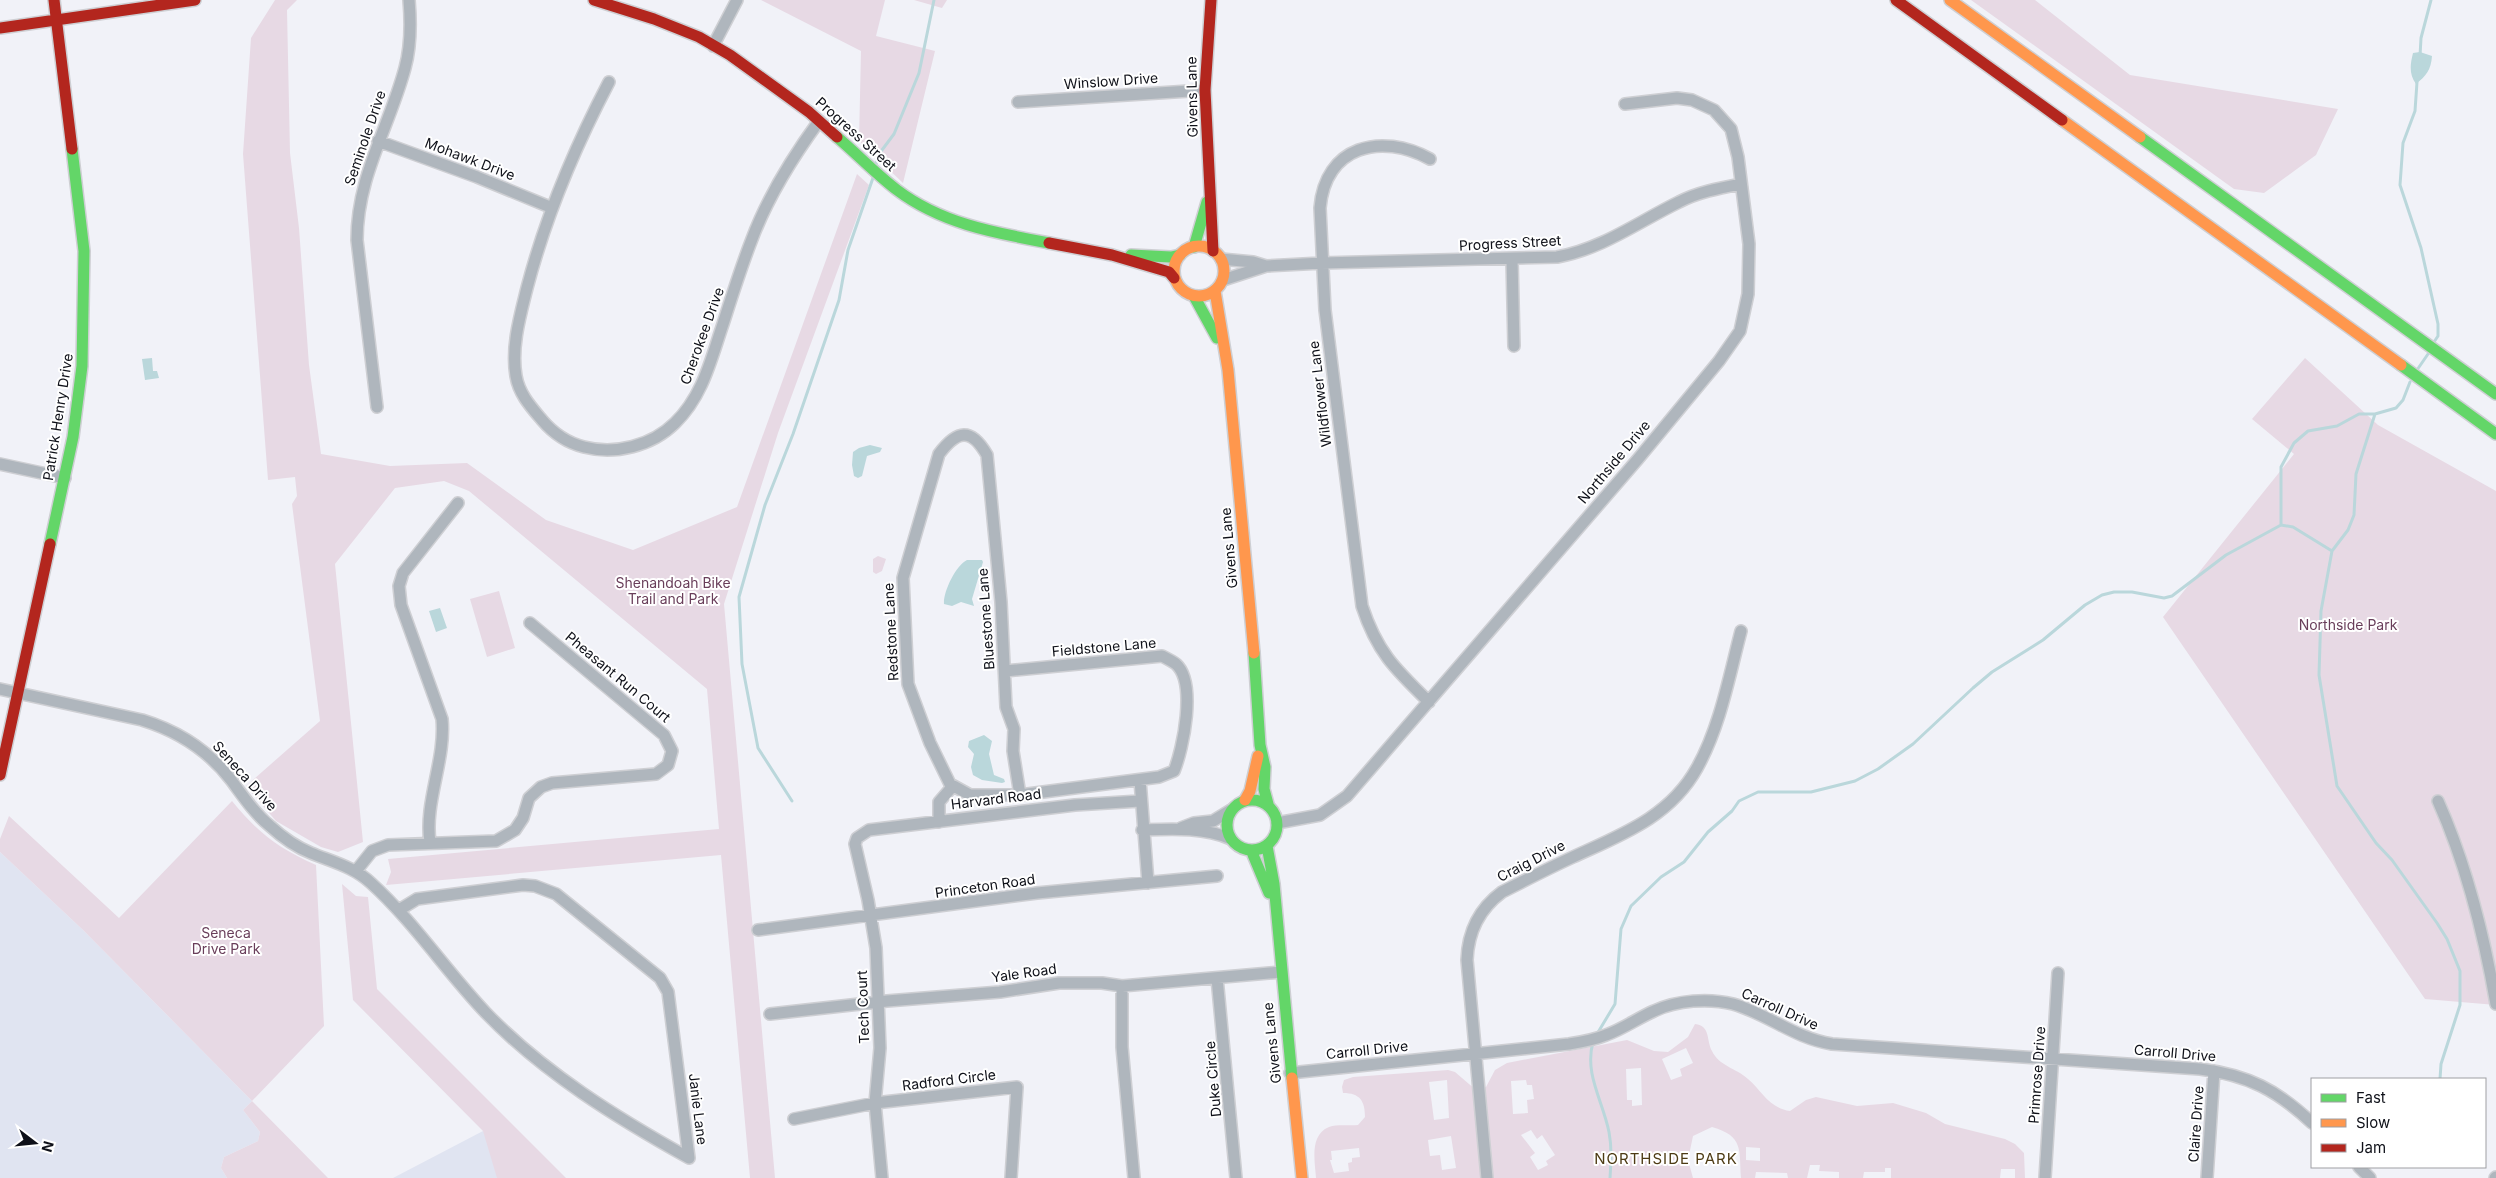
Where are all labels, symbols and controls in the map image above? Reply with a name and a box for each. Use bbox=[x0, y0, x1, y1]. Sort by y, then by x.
street label: Givens Lane bbox=[1182, 56, 1201, 138]
street label: Winslow Drive bbox=[1063, 69, 1159, 92]
street label: Seminole Drive bbox=[340, 88, 389, 188]
street label: Progress Street bbox=[813, 93, 900, 174]
street label: Mohawk Drive bbox=[423, 134, 518, 183]
street label: Progress Street bbox=[1458, 231, 1562, 254]
street label: Cherokee Drive bbox=[676, 285, 727, 387]
street label: Wildflower Lane bbox=[1305, 340, 1334, 448]
street label: Patrick Henry Drive bbox=[39, 352, 76, 482]
street label: Northside Drive bbox=[1574, 417, 1653, 507]
street label: Givens Lane bbox=[1216, 507, 1241, 589]
street label: Bluestone Lane bbox=[973, 568, 998, 670]
park label: Shenandoah Bike Trail and Park bbox=[615, 574, 731, 607]
street label: Redstone Lane bbox=[879, 582, 902, 682]
park label: Northside Park bbox=[2299, 616, 2398, 633]
street label: Pheasant Run Court bbox=[562, 628, 675, 726]
street label: Fieldstone Lane bbox=[1051, 633, 1157, 660]
street label: Seneca Drive bbox=[210, 737, 281, 814]
street label: Harvard Road bbox=[950, 785, 1042, 812]
street label: Craig Drive bbox=[1494, 836, 1568, 885]
street label: Princeton Road bbox=[934, 870, 1036, 901]
park label: Seneca Drive Park bbox=[192, 924, 261, 957]
street label: Yale Road bbox=[990, 960, 1058, 985]
street label: Tech Court bbox=[853, 970, 872, 1044]
street label: Carroll Drive bbox=[1739, 984, 1821, 1033]
street label: Givens Lane bbox=[1259, 1002, 1284, 1084]
street label: Primrose Drive bbox=[2025, 1026, 2048, 1124]
street label: Carroll Drive bbox=[1325, 1037, 1409, 1062]
street label: Duke Circle bbox=[1201, 1040, 1224, 1118]
street label: Carroll Drive bbox=[2133, 1040, 2217, 1065]
street label: Radford Circle bbox=[901, 1065, 997, 1094]
street label: Janie Lane bbox=[686, 1072, 711, 1146]
legend bbox=[2311, 1078, 2486, 1168]
street label: Claire Drive bbox=[2184, 1085, 2207, 1163]
text: Fast bbox=[2356, 1088, 2386, 1107]
text: Slow bbox=[2356, 1113, 2390, 1132]
north arrow bbox=[10, 1118, 60, 1168]
text: Jam bbox=[2356, 1138, 2386, 1157]
text: N bbox=[38, 1139, 58, 1154]
district label: NORTHSIDE PARK bbox=[1594, 1149, 1738, 1168]

